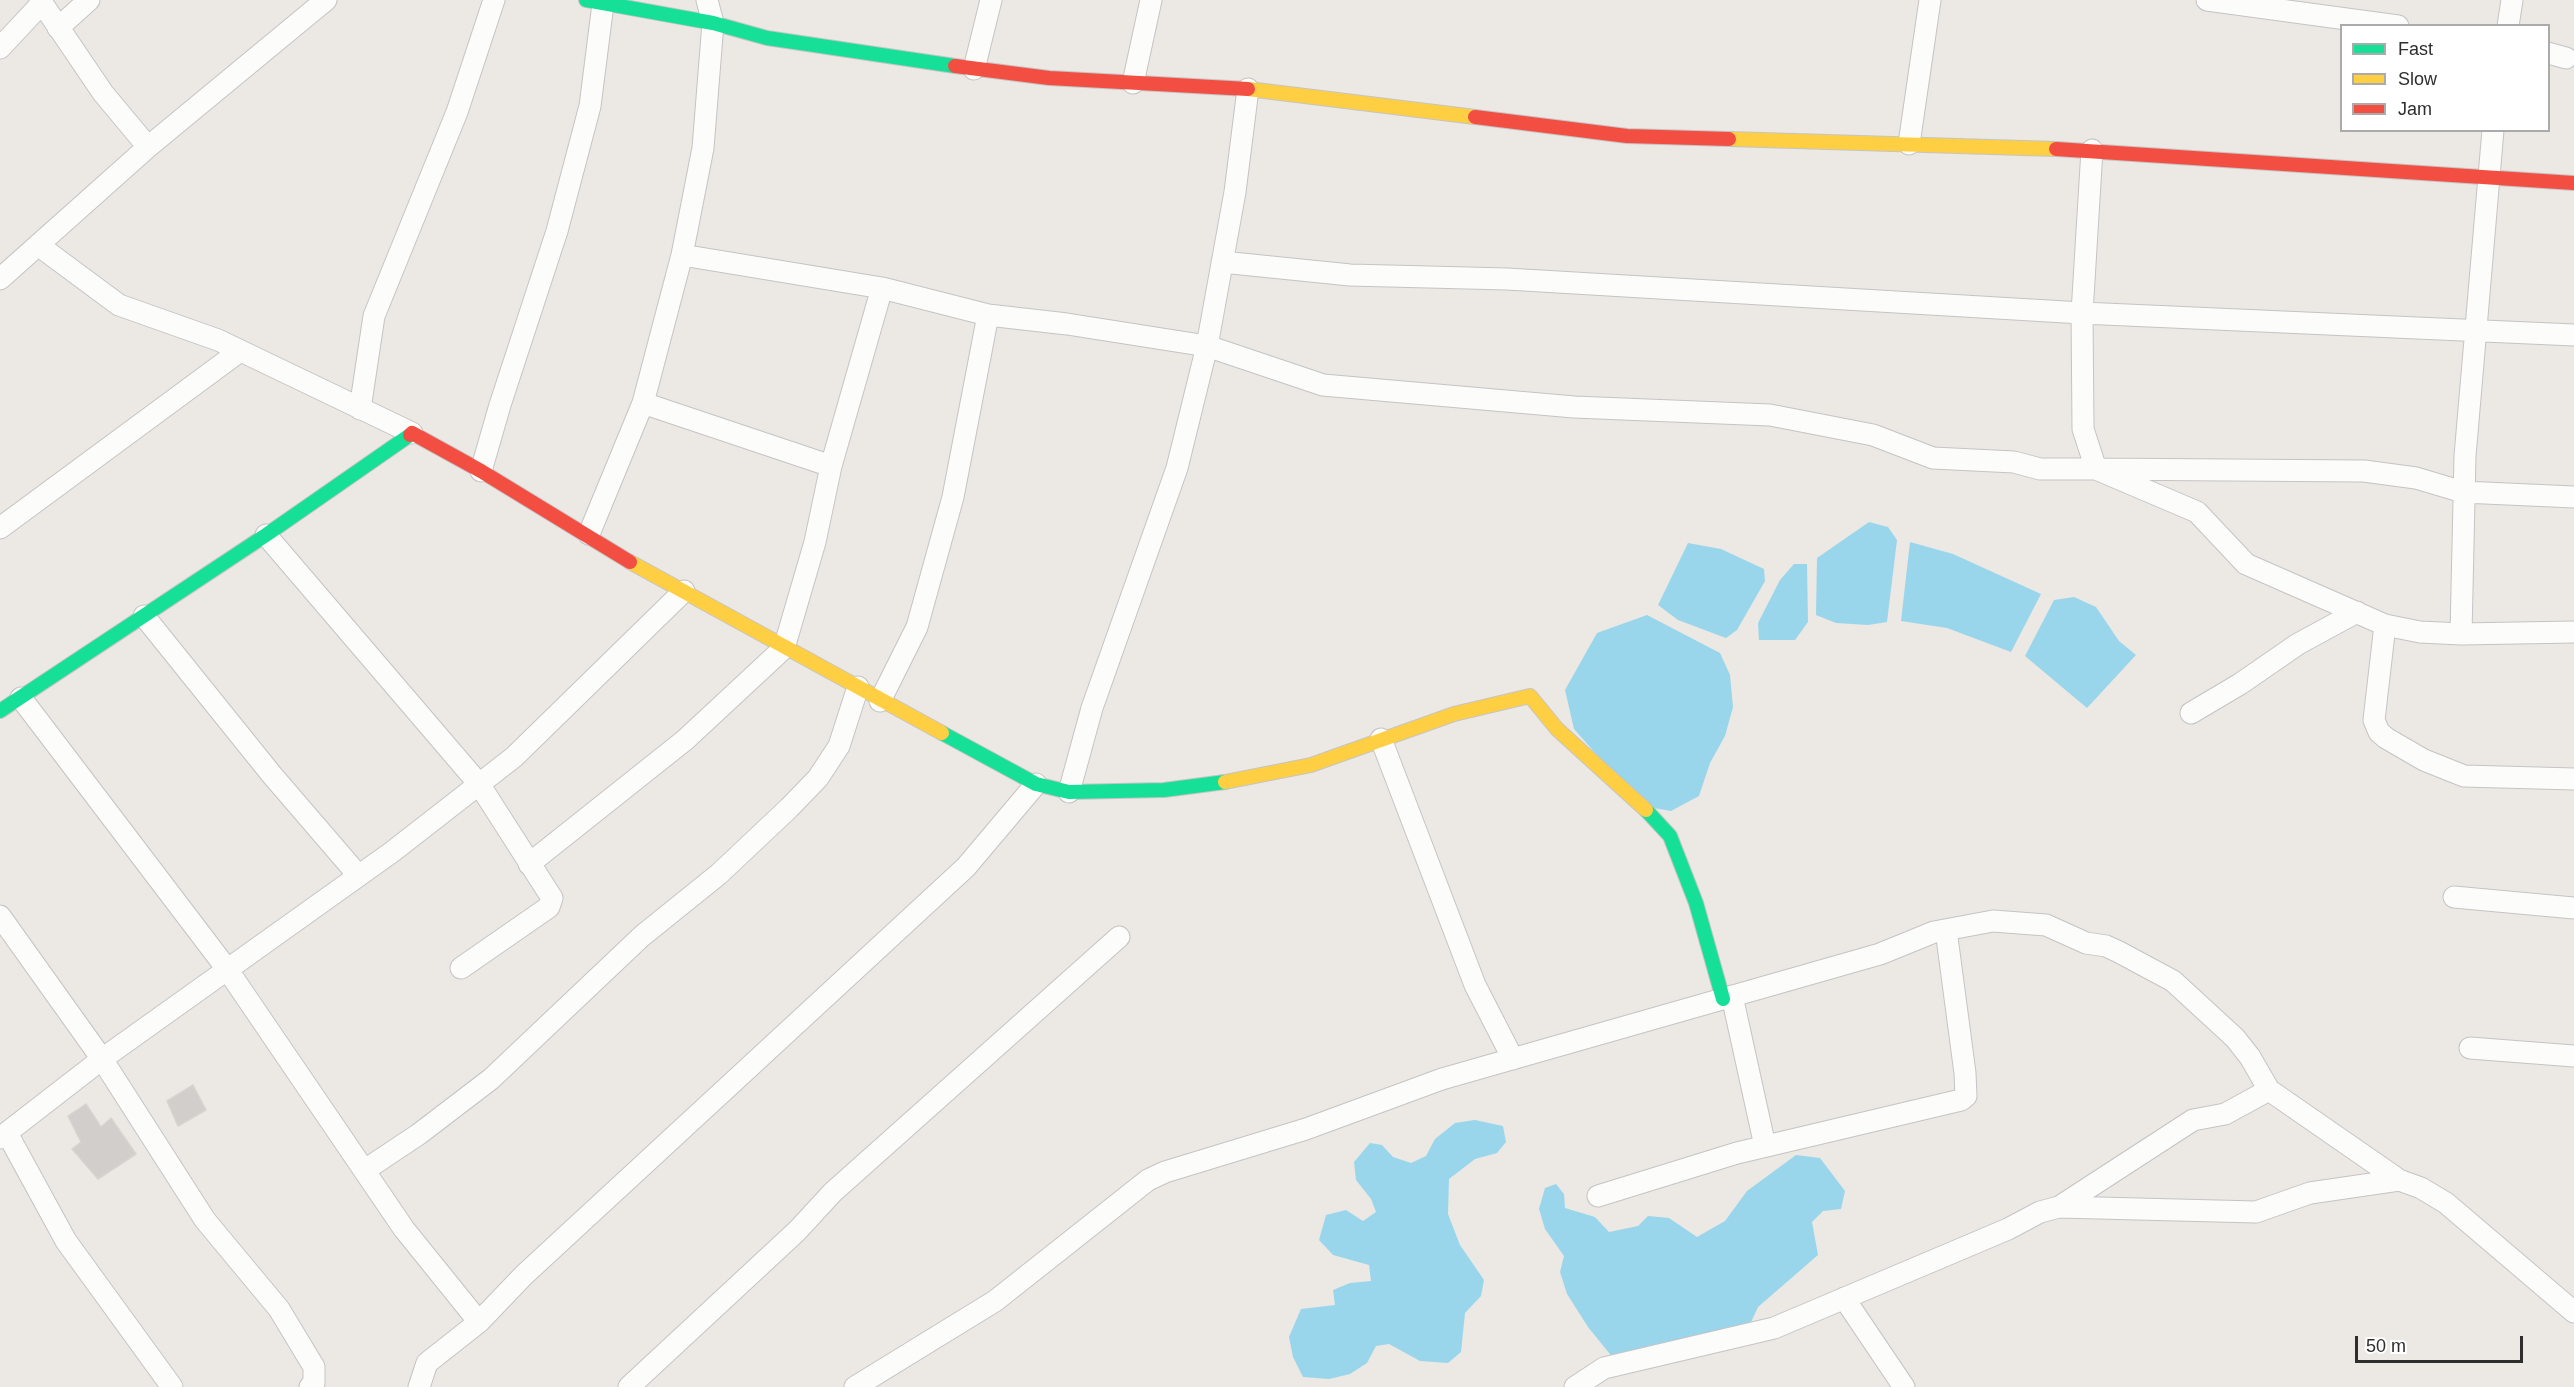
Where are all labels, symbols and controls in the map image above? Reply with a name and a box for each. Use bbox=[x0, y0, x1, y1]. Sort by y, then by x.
legend bbox=[2340, 24, 2550, 132]
text: Fast bbox=[2398, 39, 2433, 59]
text: Slow bbox=[2398, 69, 2437, 89]
text: Jam bbox=[2398, 99, 2432, 119]
scale bar bbox=[2358, 1324, 2526, 1362]
text: 50 m bbox=[2366, 1336, 2406, 1356]

